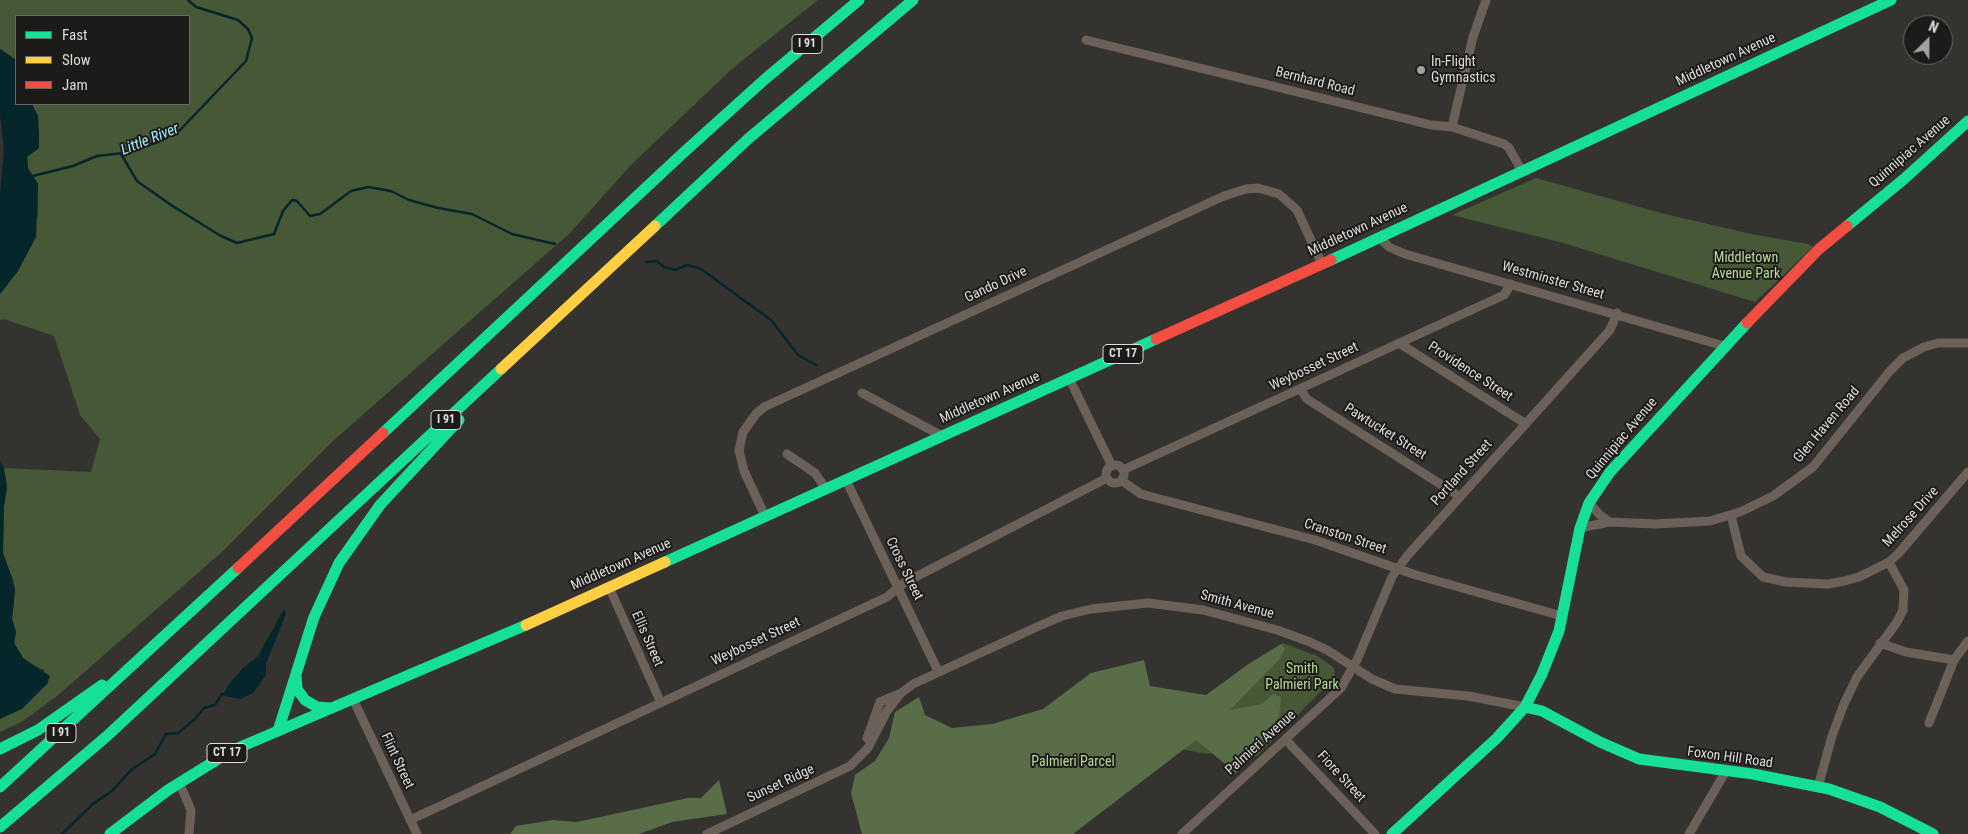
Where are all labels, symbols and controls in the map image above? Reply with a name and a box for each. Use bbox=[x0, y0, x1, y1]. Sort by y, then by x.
legend bbox=[15, 15, 190, 105]
north arrow bbox=[1903, 15, 1953, 65]
text: N bbox=[1926, 18, 1941, 36]
text: Fast bbox=[62, 26, 87, 44]
street label: Middletown Avenue bbox=[1674, 30, 1778, 90]
road number: I 91 bbox=[792, 34, 822, 54]
text: Slow bbox=[62, 51, 91, 69]
place label: In-Flight Gymnastics bbox=[1431, 54, 1496, 86]
street label: Bernhard Road bbox=[1274, 64, 1356, 100]
marker: In-Flight Gymnastics bbox=[1415, 64, 1427, 76]
text: Jam bbox=[62, 76, 88, 94]
street label: Quinnipiac Avenue bbox=[1866, 112, 1954, 192]
water label: Little River bbox=[118, 120, 182, 160]
street label: Middletown Avenue bbox=[1306, 200, 1410, 260]
park label: Middletown Avenue Park bbox=[1712, 250, 1780, 282]
street label: Westminster Street bbox=[1500, 258, 1606, 304]
street label: Gando Drive bbox=[962, 263, 1030, 307]
street label: Providence Street bbox=[1425, 338, 1515, 406]
street label: Weybosset Street bbox=[1267, 339, 1361, 395]
road number: CT 17 bbox=[1103, 344, 1143, 364]
street label: Middletown Avenue bbox=[937, 368, 1043, 428]
street label: Glen Haven Road bbox=[1790, 384, 1864, 466]
street label: Quinnipiac Avenue bbox=[1583, 395, 1661, 483]
street label: Pawtucket Street bbox=[1341, 400, 1429, 464]
road number: I 91 bbox=[431, 410, 461, 430]
street label: Portland Street bbox=[1428, 436, 1496, 510]
street label: Melrose Drive bbox=[1879, 483, 1943, 551]
street label: Cranston Street bbox=[1302, 516, 1388, 558]
street label: Middletown Avenue bbox=[568, 535, 674, 595]
street label: Cross Street bbox=[882, 535, 926, 603]
street label: Smith Avenue bbox=[1198, 587, 1276, 623]
street label: Ellis Street bbox=[627, 609, 667, 669]
street label: Weybosset Street bbox=[709, 614, 803, 670]
park label: Smith Palmieri Park bbox=[1265, 661, 1339, 694]
street label: Palmieri Avenue bbox=[1222, 707, 1300, 779]
road number: I 91 bbox=[46, 724, 76, 742]
street label: Flint Street bbox=[377, 730, 417, 792]
road number: CT 17 bbox=[207, 744, 247, 762]
street label: Foxon Hill Road bbox=[1686, 744, 1774, 772]
street label: Fiore Street bbox=[1313, 748, 1369, 806]
park label: Palmieri Parcel bbox=[1031, 754, 1115, 770]
street label: Sunset Ridge bbox=[745, 761, 817, 807]

